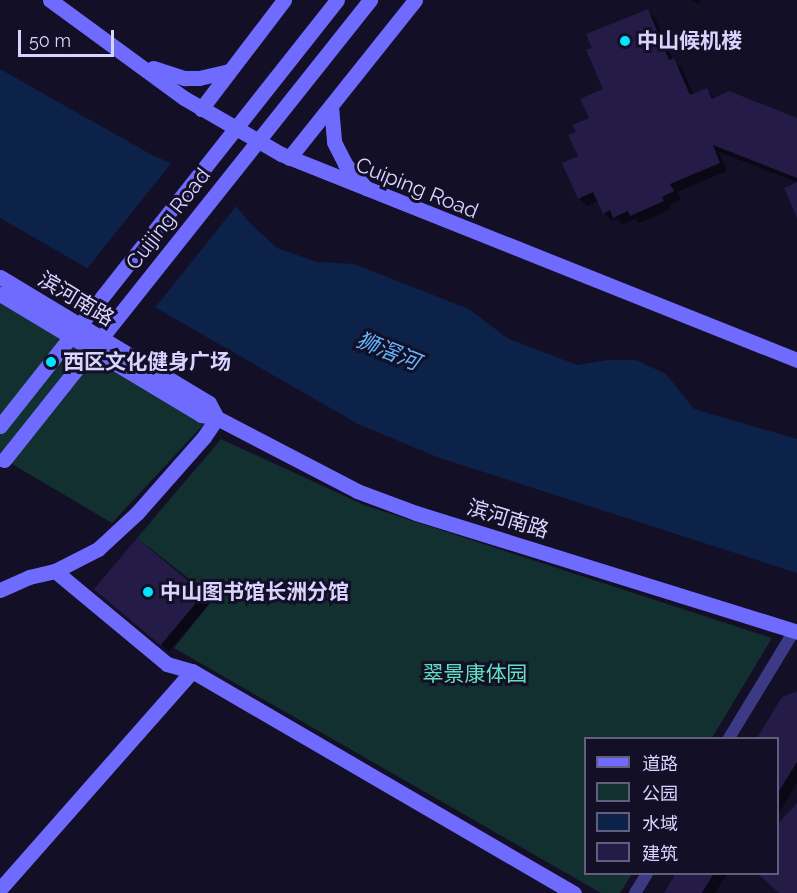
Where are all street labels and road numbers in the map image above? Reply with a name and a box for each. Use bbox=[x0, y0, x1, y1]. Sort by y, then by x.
street label: Cuiping Road bbox=[352, 152, 482, 224]
street label: Cuijing Road bbox=[121, 163, 215, 275]
street label: 滨河南路 bbox=[34, 267, 118, 331]
street label: 滨河南路 bbox=[464, 495, 552, 543]

